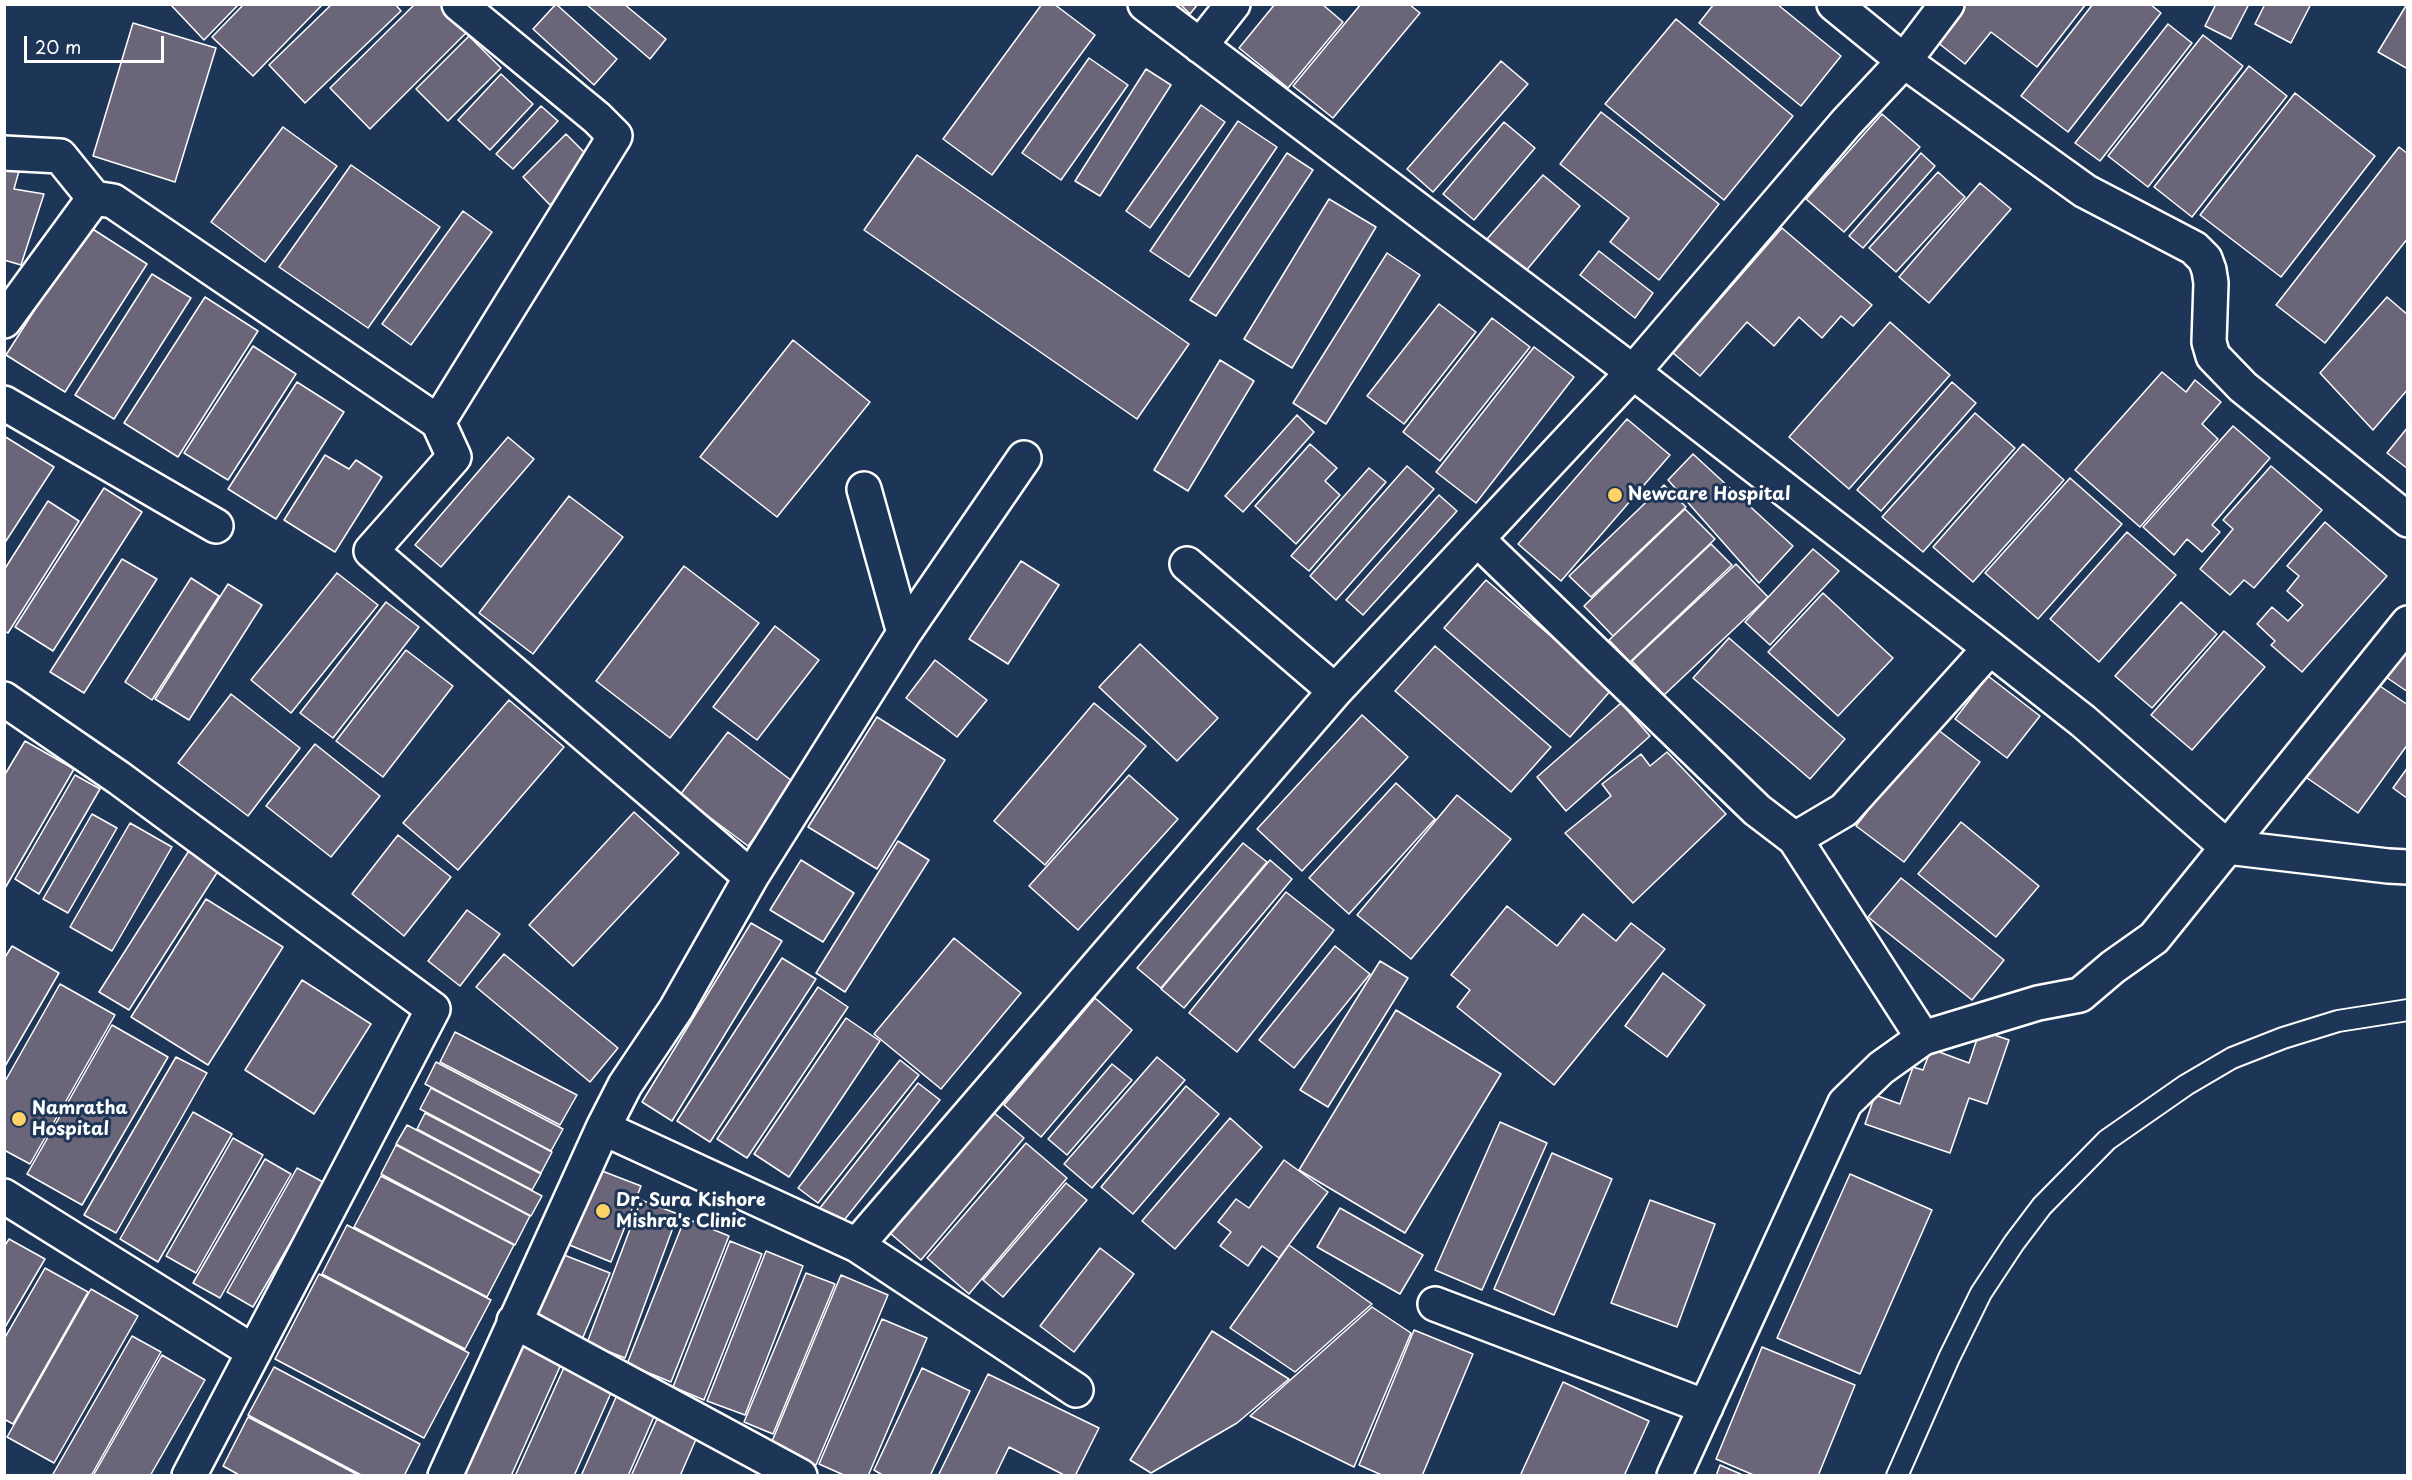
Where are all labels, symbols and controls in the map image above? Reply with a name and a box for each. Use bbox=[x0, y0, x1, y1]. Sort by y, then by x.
scale bar bbox=[27, 24, 166, 62]
text: 20 m bbox=[35, 33, 81, 60]
place label: Newcare Hospital bbox=[1628, 484, 1790, 506]
marker: Newcare Hospital bbox=[1606, 486, 1624, 504]
place label: Namratha Hospital bbox=[32, 1098, 128, 1140]
marker: Namratha Hospital bbox=[10, 1110, 28, 1128]
place label: Dr. Sura Kishore Mishra's Clinic bbox=[616, 1190, 766, 1232]
marker: Dr. Sura Kishore Mishra's Clinic bbox=[594, 1202, 612, 1220]

